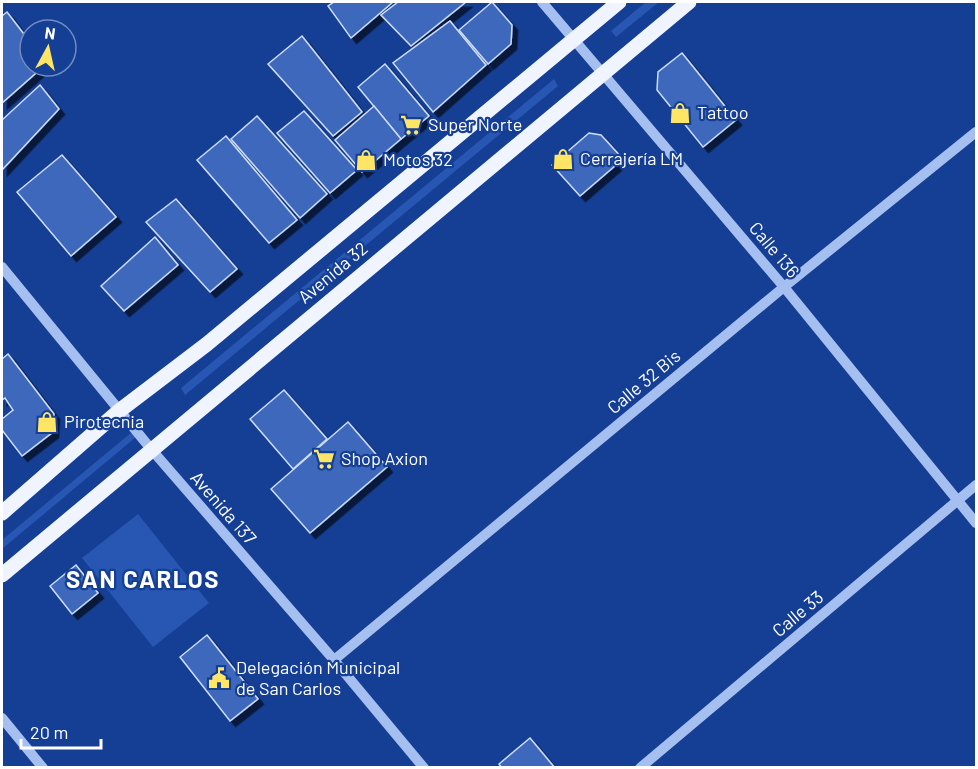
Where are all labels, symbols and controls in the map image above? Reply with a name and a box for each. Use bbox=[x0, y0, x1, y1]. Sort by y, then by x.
north arrow bbox=[18, 18, 78, 78]
text: N bbox=[44, 23, 57, 43]
shop icon: Tattoo bbox=[668, 101, 692, 125]
place label: Tattoo bbox=[697, 101, 749, 123]
supermarket icon: Super Norte bbox=[399, 113, 423, 137]
place label: Super Norte bbox=[428, 113, 522, 135]
shop icon: Cerrajería LM bbox=[551, 147, 575, 171]
place label: Cerrajería LM bbox=[580, 147, 683, 169]
shop icon: Motos 32 bbox=[354, 148, 378, 172]
place label: Motos 32 bbox=[383, 148, 453, 170]
street label: Calle 136 bbox=[745, 217, 805, 282]
street label: Avenida 32 bbox=[293, 237, 372, 308]
street label: Calle 32 Bis bbox=[602, 344, 684, 418]
shop icon: Pirotecnia bbox=[35, 410, 59, 434]
place label: Pirotecnia bbox=[64, 410, 144, 432]
supermarket icon: Shop Axion bbox=[312, 447, 336, 471]
place label: Shop Axion bbox=[341, 447, 428, 469]
street label: Avenida 137 bbox=[186, 466, 262, 549]
district label: SAN CARLOS bbox=[66, 564, 220, 593]
street label: Calle 33 bbox=[767, 586, 827, 641]
place label: Delegación Municipal de San Carlos bbox=[236, 656, 400, 699]
public building icon: Delegación Municipal de San Carlos bbox=[207, 666, 231, 690]
scale bar bbox=[21, 712, 100, 750]
text: 20 m bbox=[30, 721, 68, 743]

